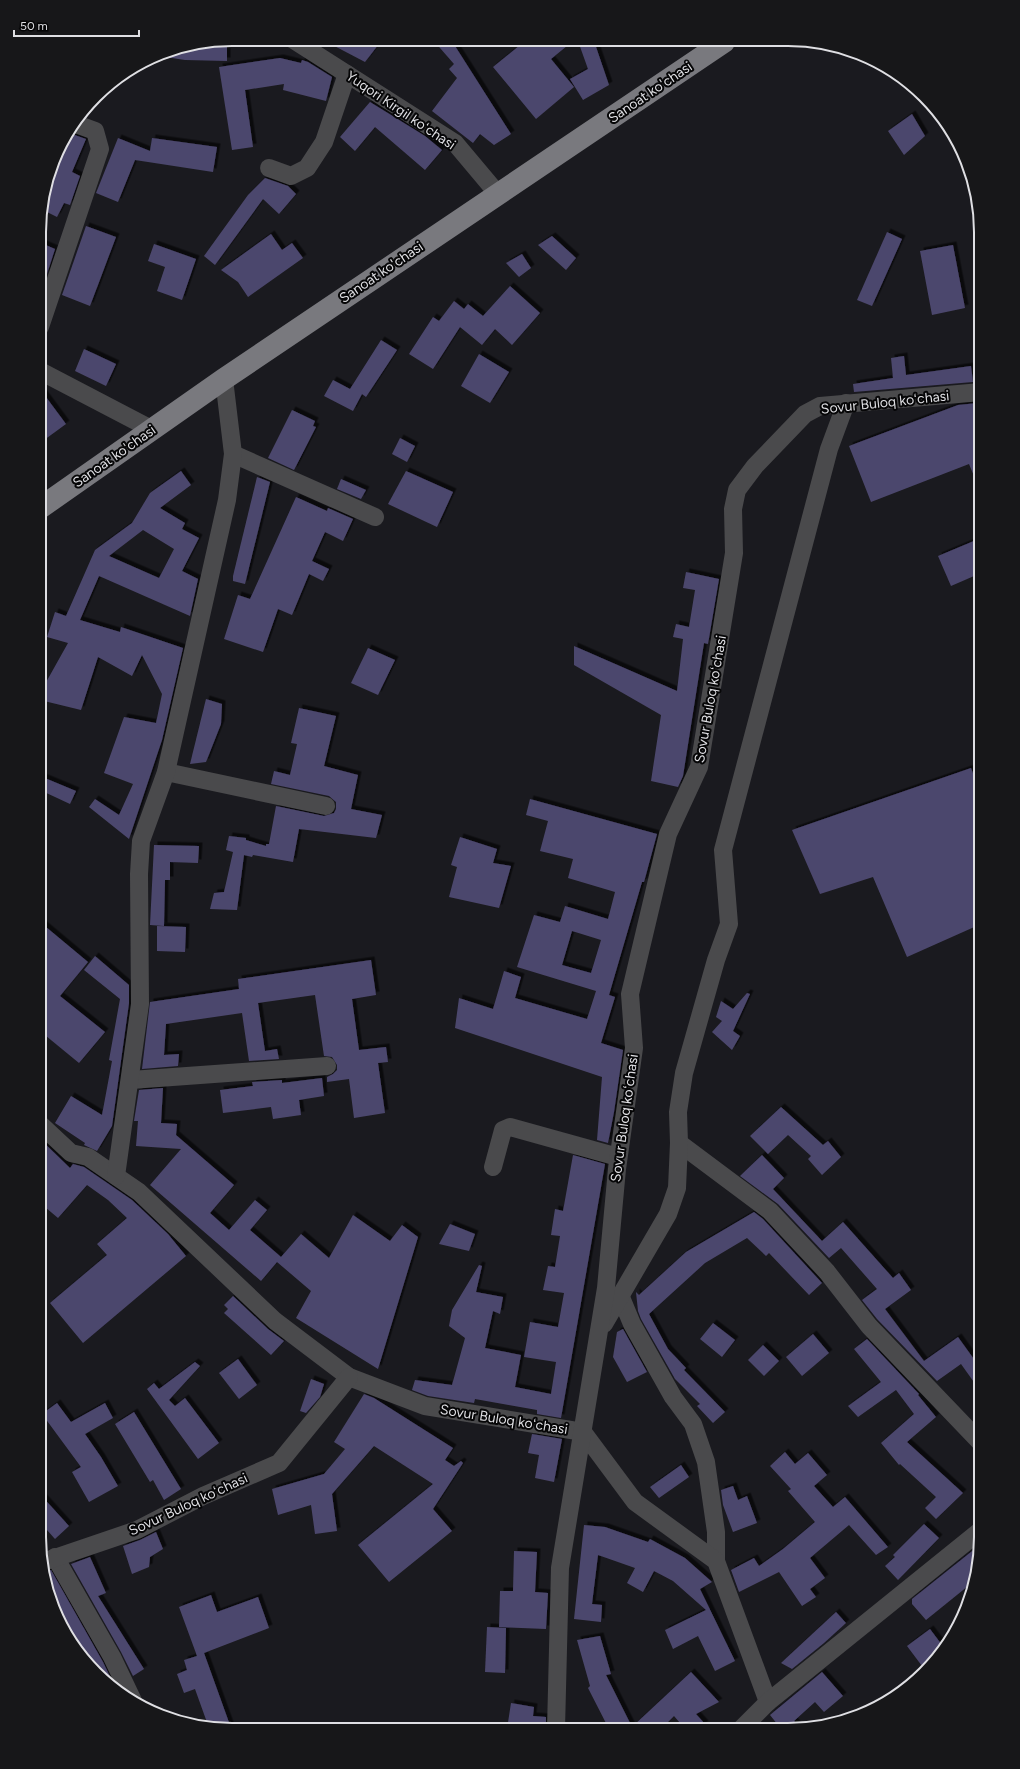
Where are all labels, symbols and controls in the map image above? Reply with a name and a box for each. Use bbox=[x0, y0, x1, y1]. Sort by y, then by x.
scale bar bbox=[14, 12, 139, 38]
text: 50 m bbox=[20, 19, 48, 33]
street label: Sanoat ko'chasi bbox=[605, 58, 695, 127]
street label: Yuqori Kirgil koʻchasi bbox=[343, 68, 459, 153]
street label: Sanoat ko'chasi bbox=[336, 238, 426, 307]
street label: Sovur Buloq koʻchasi bbox=[820, 387, 950, 418]
street label: Sanoat ko'chasi bbox=[70, 422, 159, 491]
street label: Sovur Buloq koʻchasi bbox=[691, 634, 730, 764]
street label: Sovur Buloq koʻchasi bbox=[607, 1053, 642, 1183]
street label: Sovur Buloq koʻchasi bbox=[439, 1401, 569, 1438]
street label: Sovur Buloq koʻchasi bbox=[126, 1469, 250, 1539]

